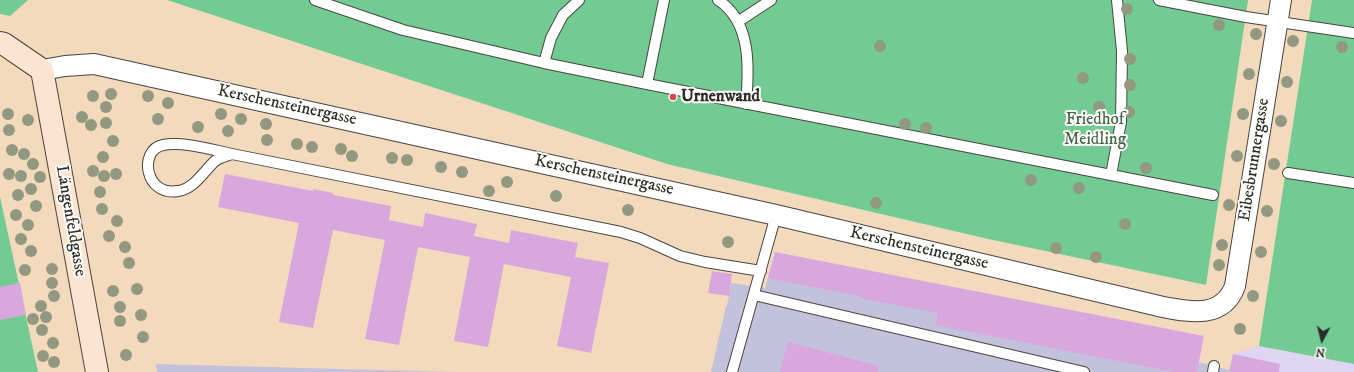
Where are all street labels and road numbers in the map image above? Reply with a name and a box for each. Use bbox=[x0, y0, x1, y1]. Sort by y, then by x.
street label: Kerschensteinergasse bbox=[216, 81, 358, 131]
street label: Eibesbrunnergasse bbox=[1235, 97, 1275, 223]
street label: Kerschensteinergasse bbox=[533, 151, 675, 201]
street label: Längenfeldgasse bbox=[50, 164, 90, 278]
street label: Kerschensteinergasse bbox=[848, 223, 990, 275]

